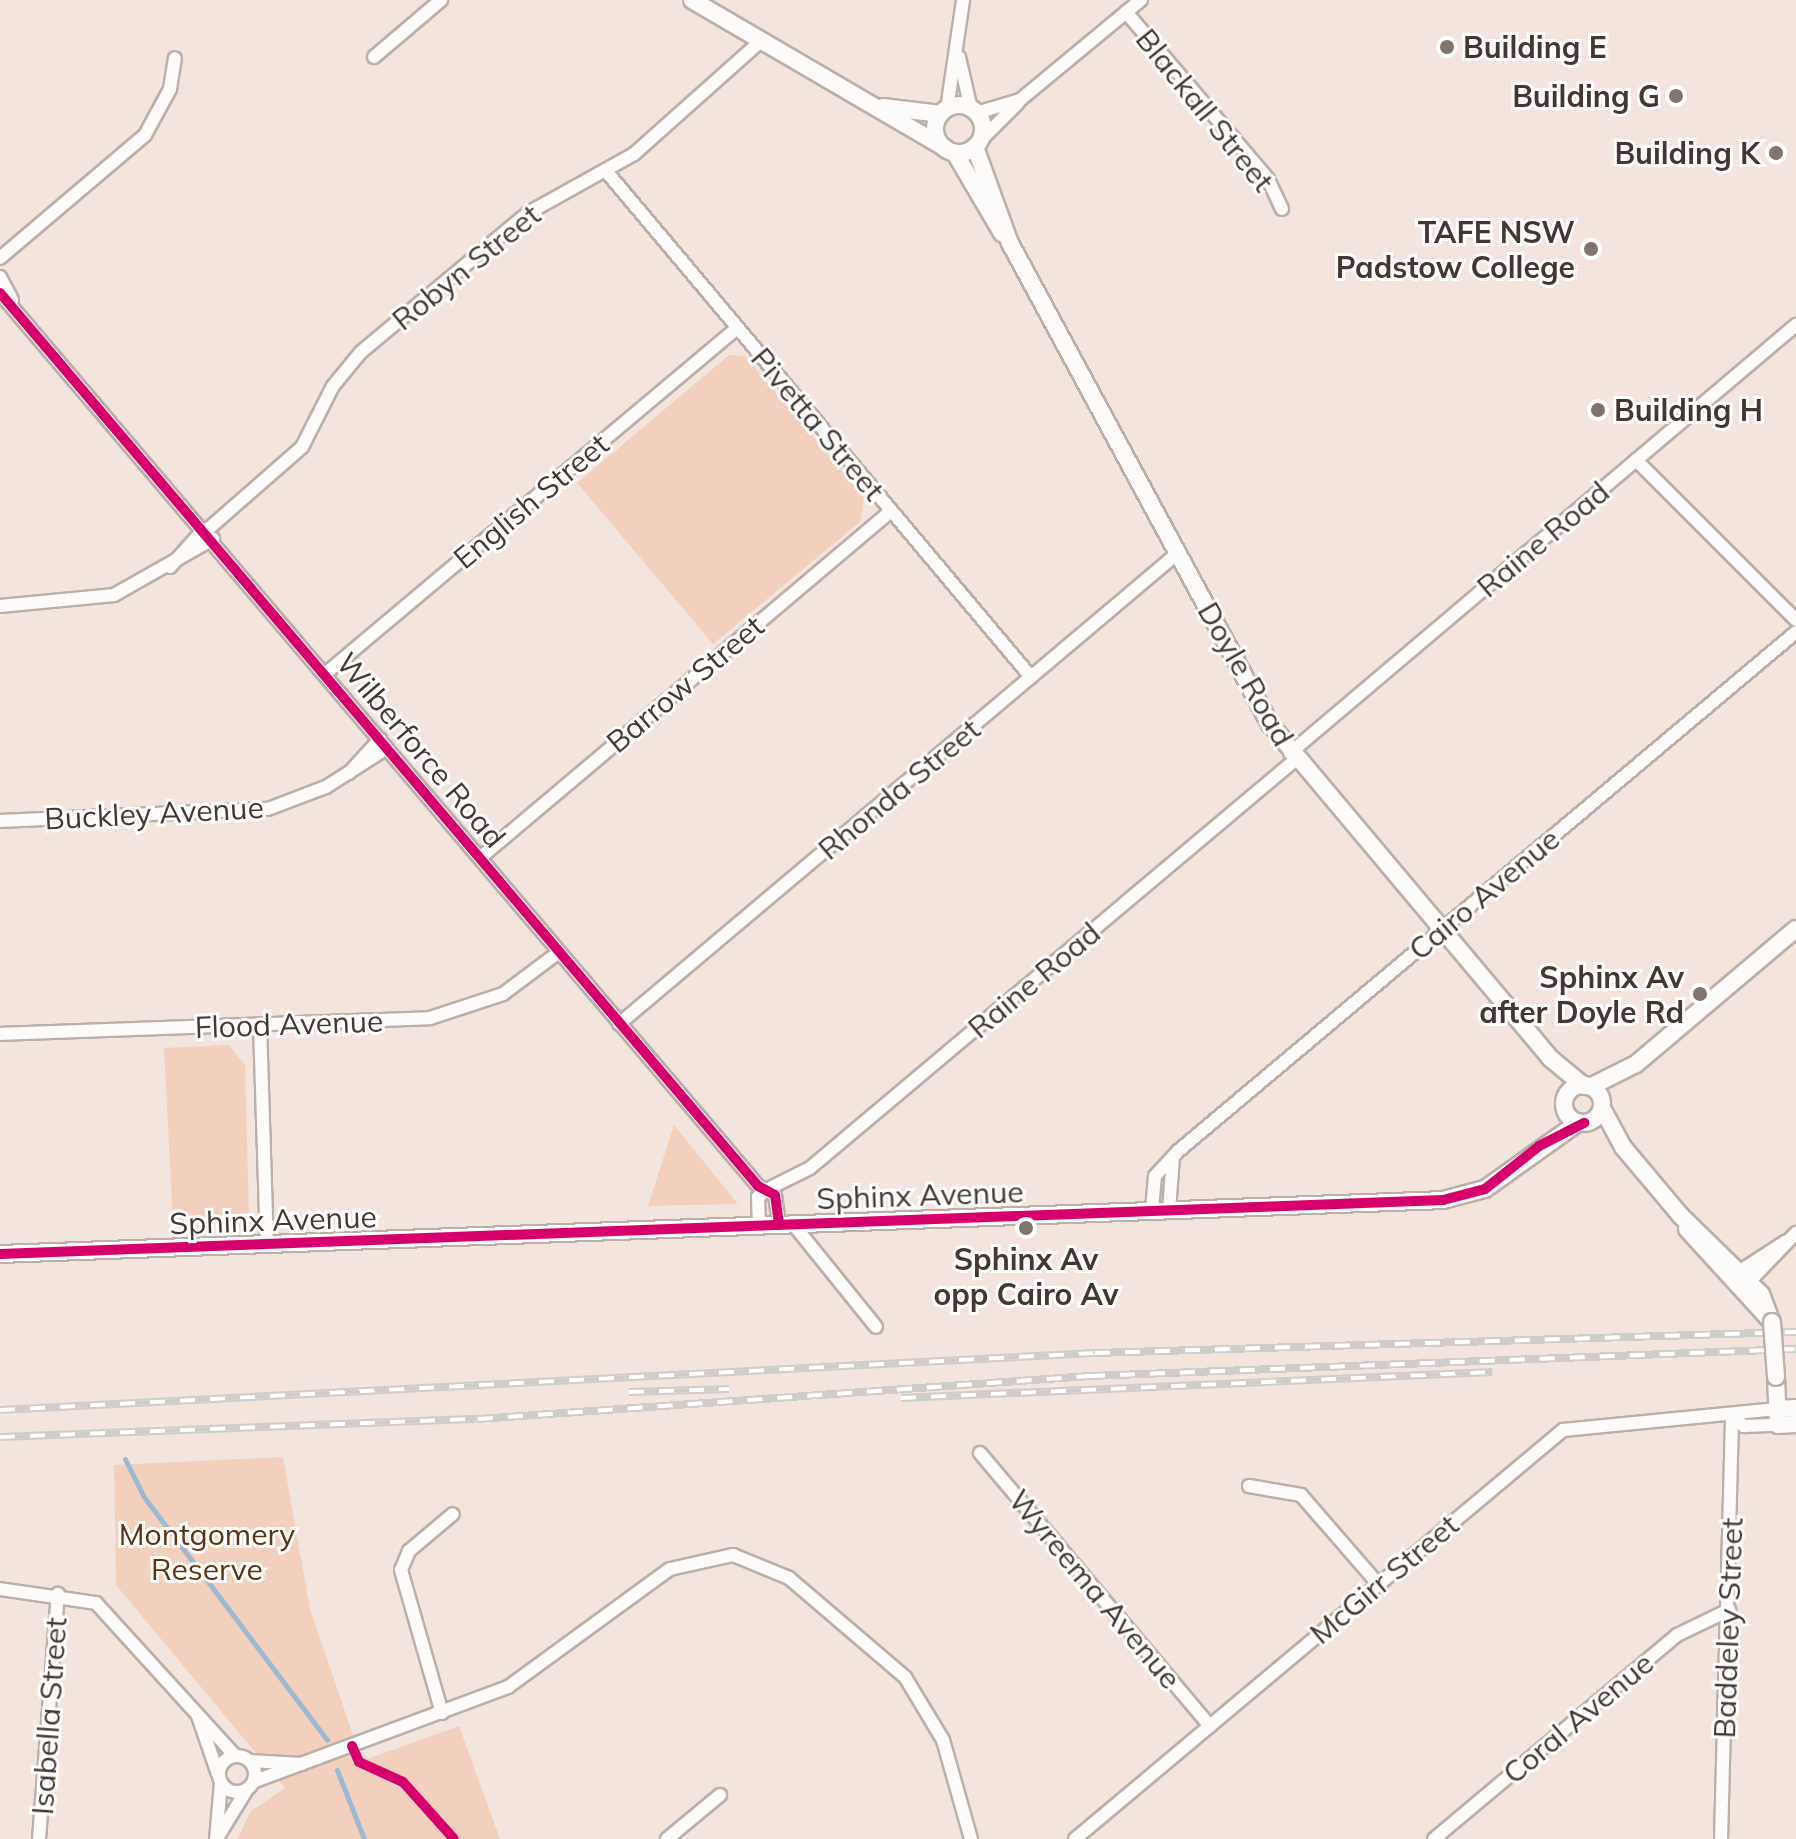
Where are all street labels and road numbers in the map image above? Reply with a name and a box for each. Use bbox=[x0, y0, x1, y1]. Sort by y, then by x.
street label: Blackall Street bbox=[1128, 21, 1282, 199]
street label: Robyn Street bbox=[385, 196, 547, 338]
street label: Pivetta Street bbox=[744, 340, 892, 508]
street label: English Street bbox=[446, 426, 616, 576]
street label: Raine Road bbox=[1470, 473, 1616, 605]
street label: Doyle Road bbox=[1190, 596, 1302, 752]
street label: Barrow Street bbox=[599, 608, 771, 760]
street label: Wilberforce Road bbox=[329, 645, 513, 855]
street label: Rhonda Street bbox=[811, 711, 987, 867]
street label: Buckley Avenue bbox=[43, 789, 265, 837]
street label: Cairo Avenue bbox=[1401, 821, 1567, 967]
street label: Raine Road bbox=[961, 914, 1107, 1046]
street label: Flood Avenue bbox=[194, 1003, 384, 1045]
street label: Sphinx Avenue bbox=[816, 1173, 1024, 1217]
street label: Sphinx Avenue bbox=[169, 1198, 377, 1242]
street label: Wyreema Avenue bbox=[1001, 1482, 1189, 1696]
street label: McGirr Street bbox=[1303, 1507, 1465, 1651]
street label: Baddeley Street bbox=[1706, 1517, 1750, 1739]
street label: Isabella Street bbox=[24, 1616, 74, 1816]
street label: Coral Avenue bbox=[1496, 1645, 1660, 1791]

